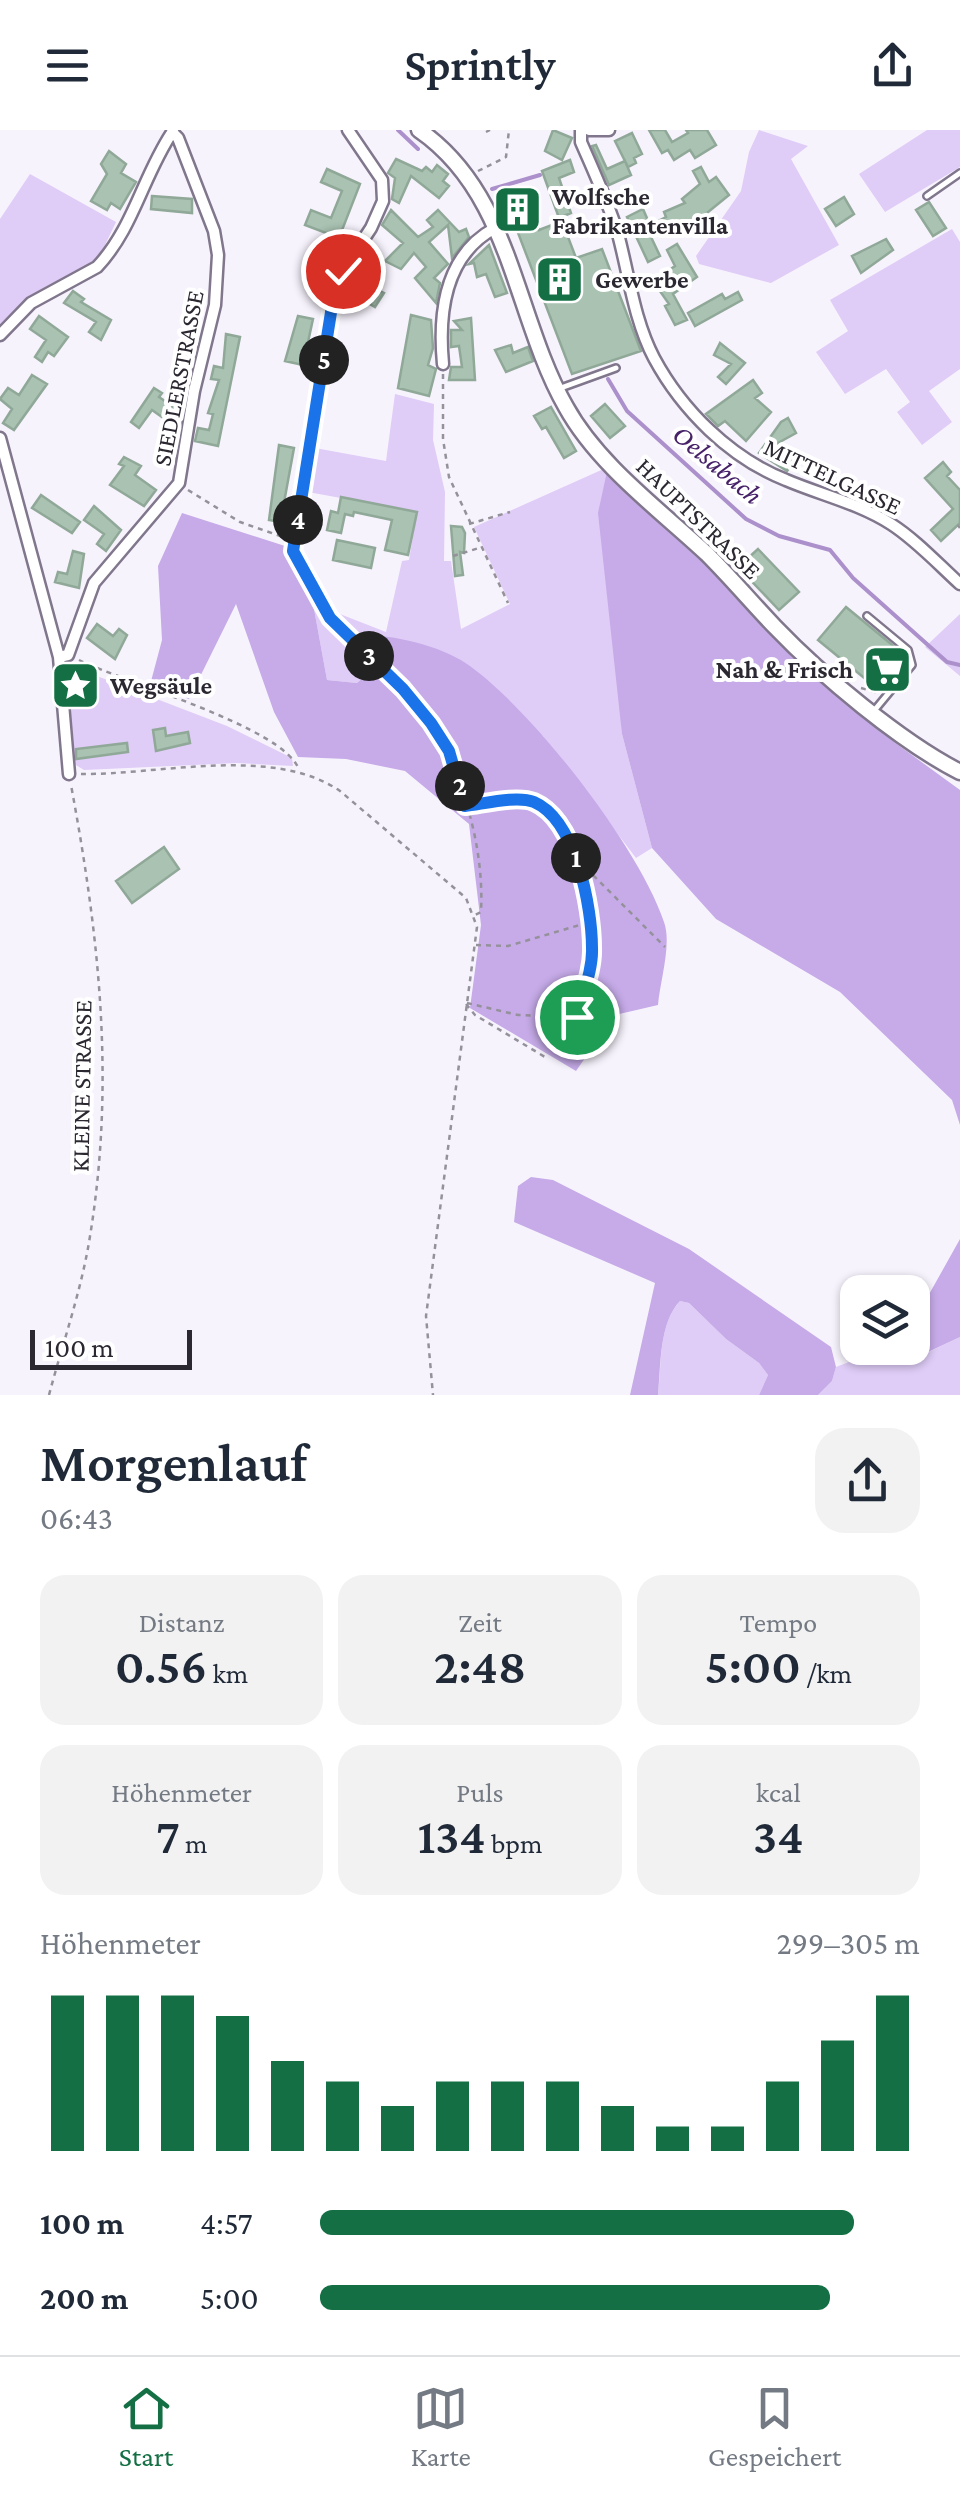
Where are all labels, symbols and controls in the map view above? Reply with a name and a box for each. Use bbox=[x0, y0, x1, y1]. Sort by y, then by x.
icon: menu bbox=[40, 38, 95, 93]
icon: share bbox=[865, 38, 920, 93]
text: Sprintly bbox=[404, 40, 556, 90]
place label: Wolfsche Fabrikantenvilla bbox=[551, 183, 729, 239]
building icon: Wolfsche Fabrikantenvilla bbox=[491, 184, 543, 236]
pin bbox=[301, 229, 386, 314]
icon: check bbox=[316, 244, 371, 299]
building icon: Gewerbe bbox=[534, 253, 586, 305]
place label: Gewerbe bbox=[595, 266, 689, 293]
street label: SIEDLERSTRASSE bbox=[148, 288, 209, 468]
pin: 5 bbox=[299, 335, 349, 385]
text: 5 bbox=[317, 344, 331, 375]
water label: Oelsabach bbox=[667, 418, 769, 511]
street label: MITTELGASSE bbox=[760, 433, 906, 520]
street label: HAUPTSTRASSE bbox=[631, 452, 766, 584]
pin: 4 bbox=[273, 495, 323, 545]
text: 4 bbox=[290, 504, 306, 535]
pin: 3 bbox=[344, 631, 394, 681]
text: 3 bbox=[362, 640, 376, 671]
supermarket icon: Nah & Frisch bbox=[862, 643, 914, 695]
place label: Nah & Frisch bbox=[715, 656, 854, 683]
place icon: Wegsäule bbox=[49, 659, 101, 711]
place label: Wegsäule bbox=[109, 672, 212, 699]
pin: 2 bbox=[435, 761, 485, 811]
text: 2 bbox=[453, 770, 467, 801]
pin: 1 bbox=[551, 833, 601, 883]
text: 1 bbox=[571, 842, 581, 873]
pin bbox=[535, 975, 620, 1060]
icon: arrive bbox=[550, 990, 605, 1045]
street label: KLEINE STRASSE bbox=[67, 1000, 96, 1172]
map controls bbox=[840, 1275, 930, 1365]
button: layers bbox=[840, 1275, 930, 1365]
scale bar bbox=[30, 1325, 192, 1370]
text: 100 m bbox=[45, 1332, 114, 1363]
button: share bbox=[815, 1428, 920, 1533]
text: Morgenlauf bbox=[40, 1432, 308, 1493]
text: 06:43 bbox=[40, 1500, 113, 1536]
text: Distanz bbox=[139, 1607, 225, 1638]
text: Zeit bbox=[458, 1607, 502, 1638]
text: Tempo bbox=[740, 1607, 817, 1638]
text: 0.56 bbox=[115, 1638, 207, 1694]
text: 2:48 bbox=[434, 1638, 526, 1694]
text: 5:00 bbox=[705, 1638, 801, 1694]
text: km bbox=[207, 1658, 248, 1689]
text: /km bbox=[801, 1658, 852, 1689]
text: Höhenmeter bbox=[111, 1777, 252, 1808]
text: Puls bbox=[456, 1777, 504, 1808]
text: kcal bbox=[756, 1777, 801, 1808]
text: 7 bbox=[156, 1808, 180, 1864]
text: 134 bbox=[417, 1808, 486, 1864]
text: 34 bbox=[753, 1808, 804, 1864]
text: m bbox=[180, 1828, 207, 1859]
text: bpm bbox=[486, 1828, 543, 1859]
text: Höhenmeter bbox=[40, 1925, 201, 1961]
text: 299–305 m bbox=[777, 1925, 920, 1961]
text: 100 m bbox=[40, 2205, 124, 2241]
text: 4:57 bbox=[200, 2205, 253, 2241]
text: 200 m bbox=[40, 2280, 128, 2316]
text: 5:00 bbox=[200, 2280, 259, 2316]
tab: Start bbox=[119, 2381, 174, 2472]
tab: Karte bbox=[411, 2381, 471, 2472]
tab: Gespeichert bbox=[708, 2381, 841, 2472]

